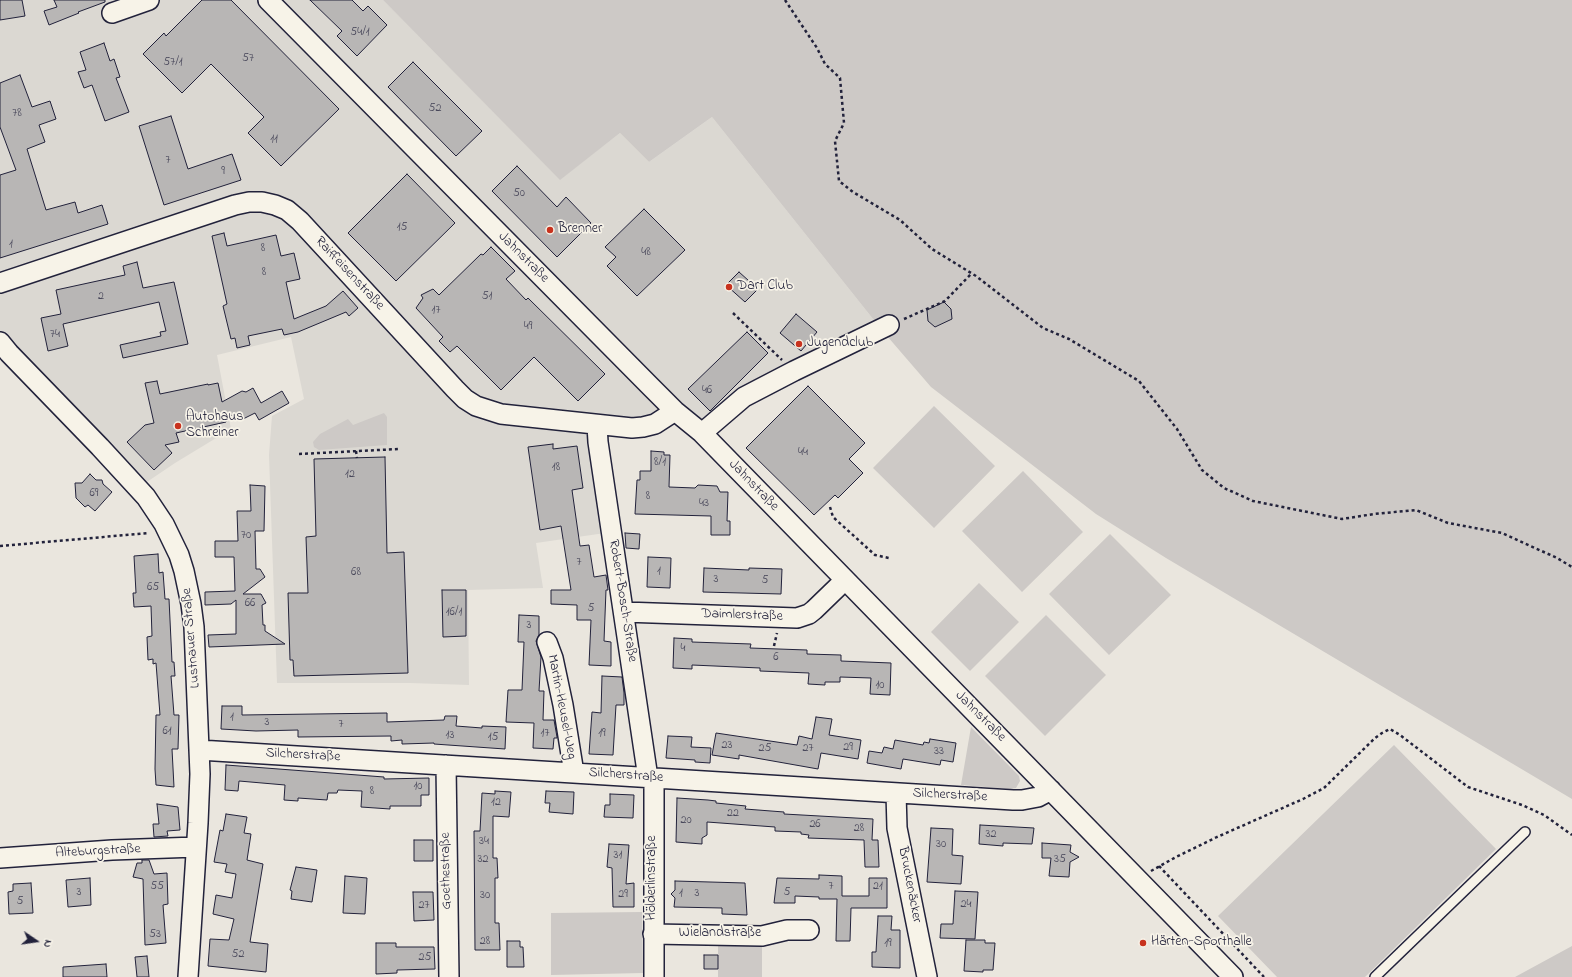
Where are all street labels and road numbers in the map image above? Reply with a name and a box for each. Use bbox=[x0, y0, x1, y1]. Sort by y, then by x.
street label: Jahnstraße bbox=[494, 229, 552, 287]
street label: Raiffeisenstraße bbox=[311, 234, 387, 314]
street label: Jahnstraße bbox=[724, 457, 782, 515]
street label: Robert-Bosch-Straße bbox=[604, 539, 640, 663]
street label: Lustnauer Straße bbox=[179, 587, 205, 689]
street label: Daimlerstraße bbox=[701, 606, 783, 626]
street label: Martin-Heusel-Weg bbox=[543, 653, 579, 761]
street label: Jahnstraße bbox=[951, 688, 1009, 746]
street label: Silcherstraße bbox=[265, 746, 341, 766]
street label: Silcherstraße bbox=[588, 765, 664, 787]
street label: Silcherstraße bbox=[912, 786, 988, 806]
street label: Goethestraße bbox=[438, 832, 456, 910]
street label: Hölderlinstraße bbox=[645, 836, 661, 920]
street label: Alteburgstraße bbox=[55, 841, 141, 863]
street label: Bruckenäcker bbox=[893, 845, 925, 925]
street label: Wielandstraße bbox=[679, 926, 761, 942]

